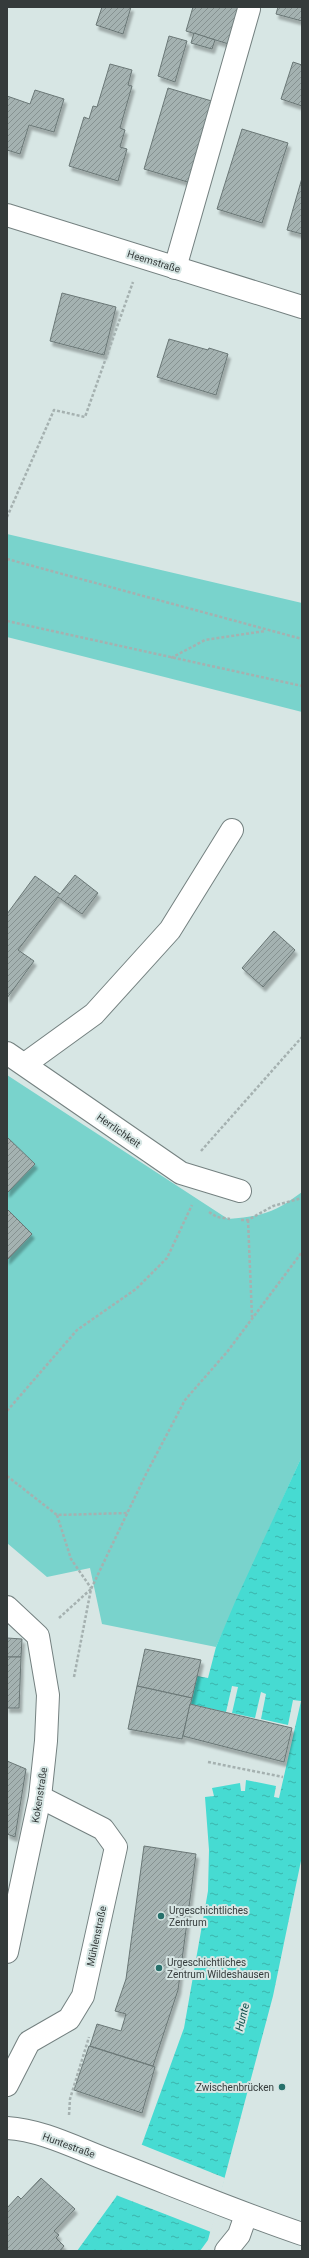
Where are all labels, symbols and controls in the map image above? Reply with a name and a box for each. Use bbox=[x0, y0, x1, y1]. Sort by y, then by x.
street label: Heemstraße bbox=[126, 248, 182, 275]
street label: Herrlichkeit bbox=[95, 1111, 143, 1149]
street label: Kokenstraße bbox=[30, 1767, 49, 1824]
street label: Mühlenstraße bbox=[85, 1905, 108, 1967]
place label: Urgeschichtliches Zentrum bbox=[169, 1905, 248, 1928]
marker: Urgeschichtliches Zentrum bbox=[156, 1911, 166, 1921]
place label: Urgeschichtliches Zentrum Wildeshausen bbox=[167, 1957, 269, 1980]
marker: Urgeschichtliches Zentrum Wildeshausen bbox=[154, 1963, 164, 1973]
water label: Hunte bbox=[233, 2001, 252, 2033]
place label: Zwischenbrücken bbox=[196, 2082, 274, 2093]
marker: Zwischenbrücken bbox=[277, 2082, 287, 2092]
street label: Huntestraße bbox=[41, 2131, 97, 2160]

